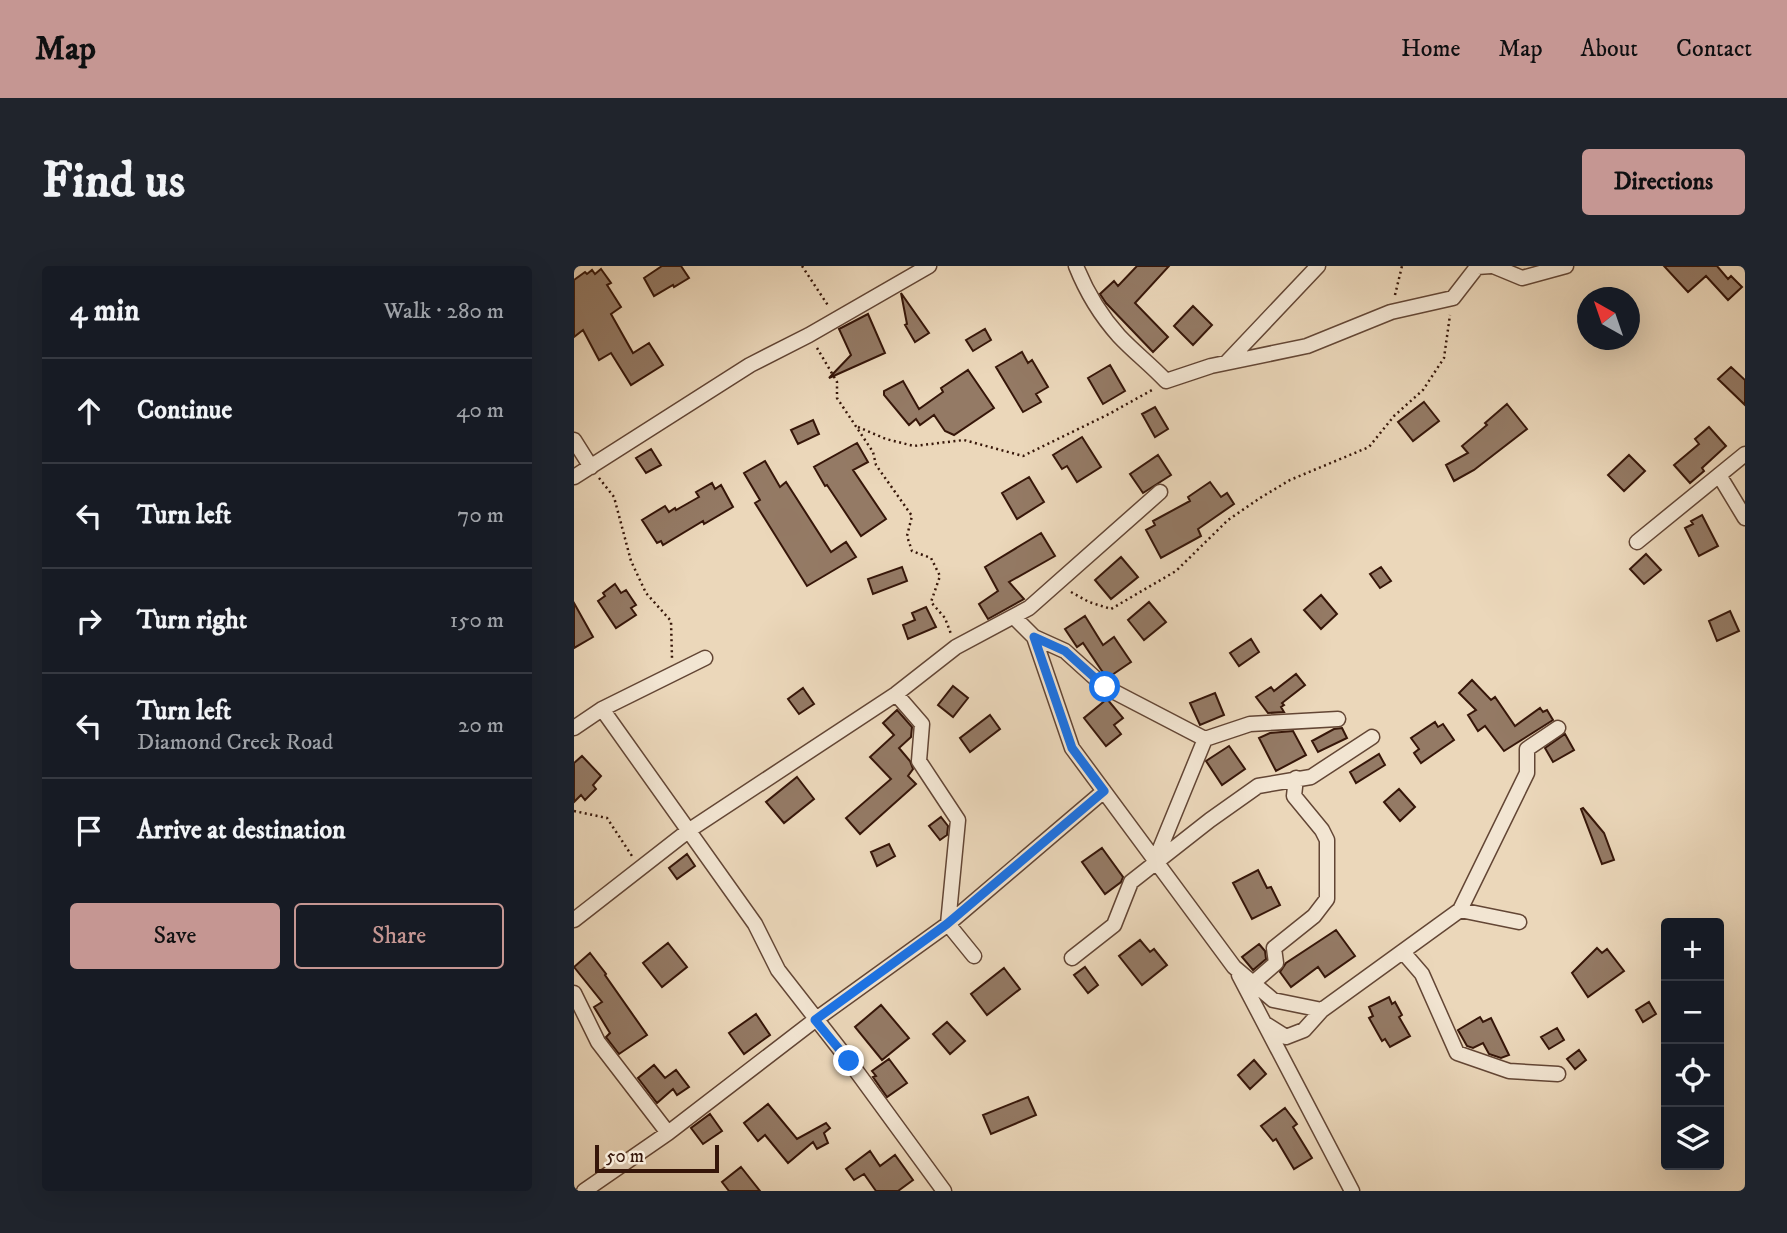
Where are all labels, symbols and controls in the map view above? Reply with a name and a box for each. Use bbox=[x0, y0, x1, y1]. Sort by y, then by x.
text: Map bbox=[35, 29, 96, 70]
text: Home bbox=[1401, 34, 1460, 64]
text: Map bbox=[1498, 34, 1543, 64]
text: About bbox=[1581, 34, 1638, 64]
text: Contact bbox=[1676, 34, 1752, 64]
button: Directions bbox=[1582, 149, 1745, 215]
text: Find us bbox=[42, 151, 185, 213]
north arrow bbox=[1577, 287, 1640, 350]
text: 4 min bbox=[70, 293, 140, 330]
text: Walk · 280 m bbox=[383, 297, 504, 326]
icon: ahead bbox=[70, 392, 108, 430]
text: Continue bbox=[137, 394, 232, 427]
text: 40 m bbox=[456, 396, 504, 425]
icon: left bbox=[70, 497, 108, 535]
text: Turn left bbox=[137, 499, 231, 532]
text: 70 m bbox=[457, 501, 504, 530]
icon: right bbox=[70, 602, 108, 640]
text: Turn right bbox=[137, 604, 247, 637]
text: 150 m bbox=[450, 606, 504, 635]
route start bbox=[1089, 671, 1120, 702]
text: Turn left bbox=[137, 695, 231, 728]
icon: left bbox=[70, 707, 108, 745]
text: 20 m bbox=[458, 711, 504, 740]
text: Diamond Creek Road bbox=[137, 728, 333, 757]
icon: arrive bbox=[70, 812, 108, 850]
text: Arrive at destination bbox=[137, 814, 346, 847]
button: Save bbox=[70, 903, 280, 969]
button: Share bbox=[294, 903, 504, 969]
map controls bbox=[1661, 918, 1724, 1170]
button: + bbox=[1661, 918, 1724, 981]
button: − bbox=[1661, 981, 1724, 1044]
button: locate bbox=[1661, 1044, 1724, 1107]
route end bbox=[833, 1045, 864, 1076]
button: layers bbox=[1661, 1107, 1724, 1170]
scale bar bbox=[595, 1142, 719, 1174]
text: 50 m bbox=[606, 1145, 644, 1168]

